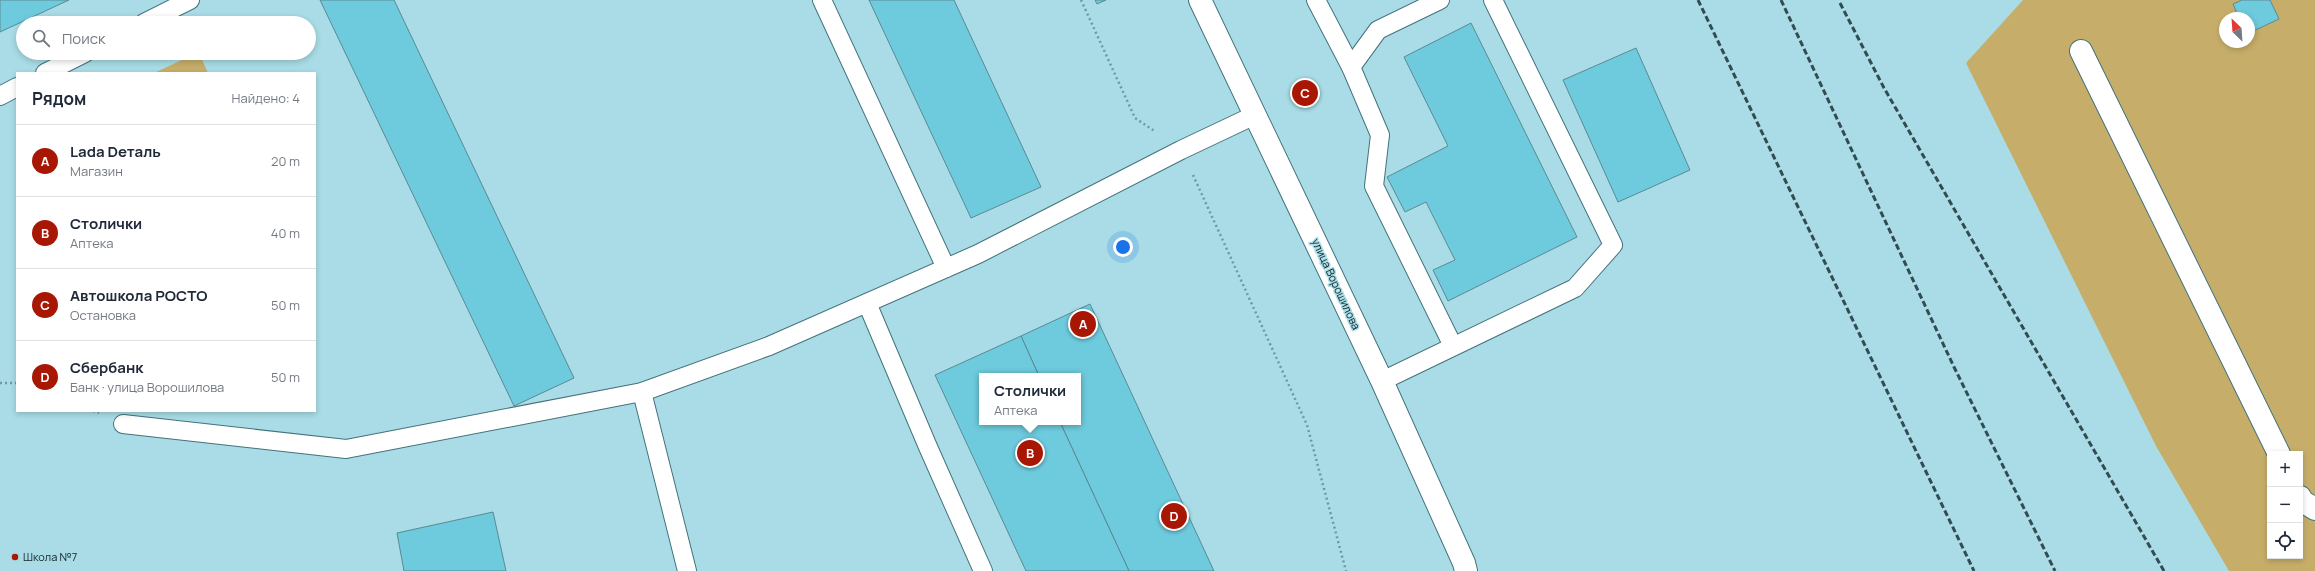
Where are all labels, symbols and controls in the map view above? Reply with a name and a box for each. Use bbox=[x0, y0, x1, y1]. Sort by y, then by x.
north arrow bbox=[2219, 12, 2255, 48]
search box bbox=[16, 16, 316, 60]
icon: search bbox=[30, 27, 52, 49]
text: Поиск bbox=[62, 28, 106, 49]
pin: C bbox=[1292, 78, 1318, 108]
text: Рядом bbox=[32, 87, 86, 110]
text: Найдено: 4 bbox=[232, 89, 300, 107]
text: Lada Dеталь bbox=[70, 141, 161, 162]
text: A bbox=[41, 152, 49, 170]
text: 20 m bbox=[271, 152, 300, 170]
text: Магазин bbox=[70, 162, 123, 180]
text: Столички bbox=[70, 213, 142, 234]
text: B bbox=[41, 224, 49, 242]
text: 40 m bbox=[271, 224, 300, 242]
text: Аптека bbox=[70, 234, 114, 252]
street label: улица Ворошилова bbox=[1309, 236, 1364, 332]
your location bbox=[1113, 237, 1133, 257]
text: Автошкола РОСТО bbox=[70, 285, 208, 306]
text: C bbox=[40, 296, 50, 314]
text: 50 m bbox=[271, 296, 300, 314]
text: Остановка bbox=[70, 306, 136, 324]
pin: A bbox=[1070, 309, 1096, 339]
text: Сбербанк bbox=[70, 357, 143, 378]
text: D bbox=[40, 368, 50, 386]
text: 50 m bbox=[271, 368, 300, 386]
popup bbox=[979, 373, 1081, 425]
text: Банк · улица Ворошилова bbox=[70, 378, 224, 396]
text: Столички bbox=[994, 380, 1066, 401]
text: Аптека bbox=[994, 401, 1037, 419]
pin: B bbox=[1017, 438, 1043, 468]
map controls bbox=[2267, 451, 2303, 559]
button: + bbox=[2267, 451, 2303, 487]
button: − bbox=[2267, 487, 2303, 523]
pin: D bbox=[1161, 501, 1187, 531]
button: locate bbox=[2267, 523, 2303, 559]
place label: Школа №7 bbox=[23, 549, 77, 564]
marker: Школа №7 bbox=[10, 552, 20, 562]

